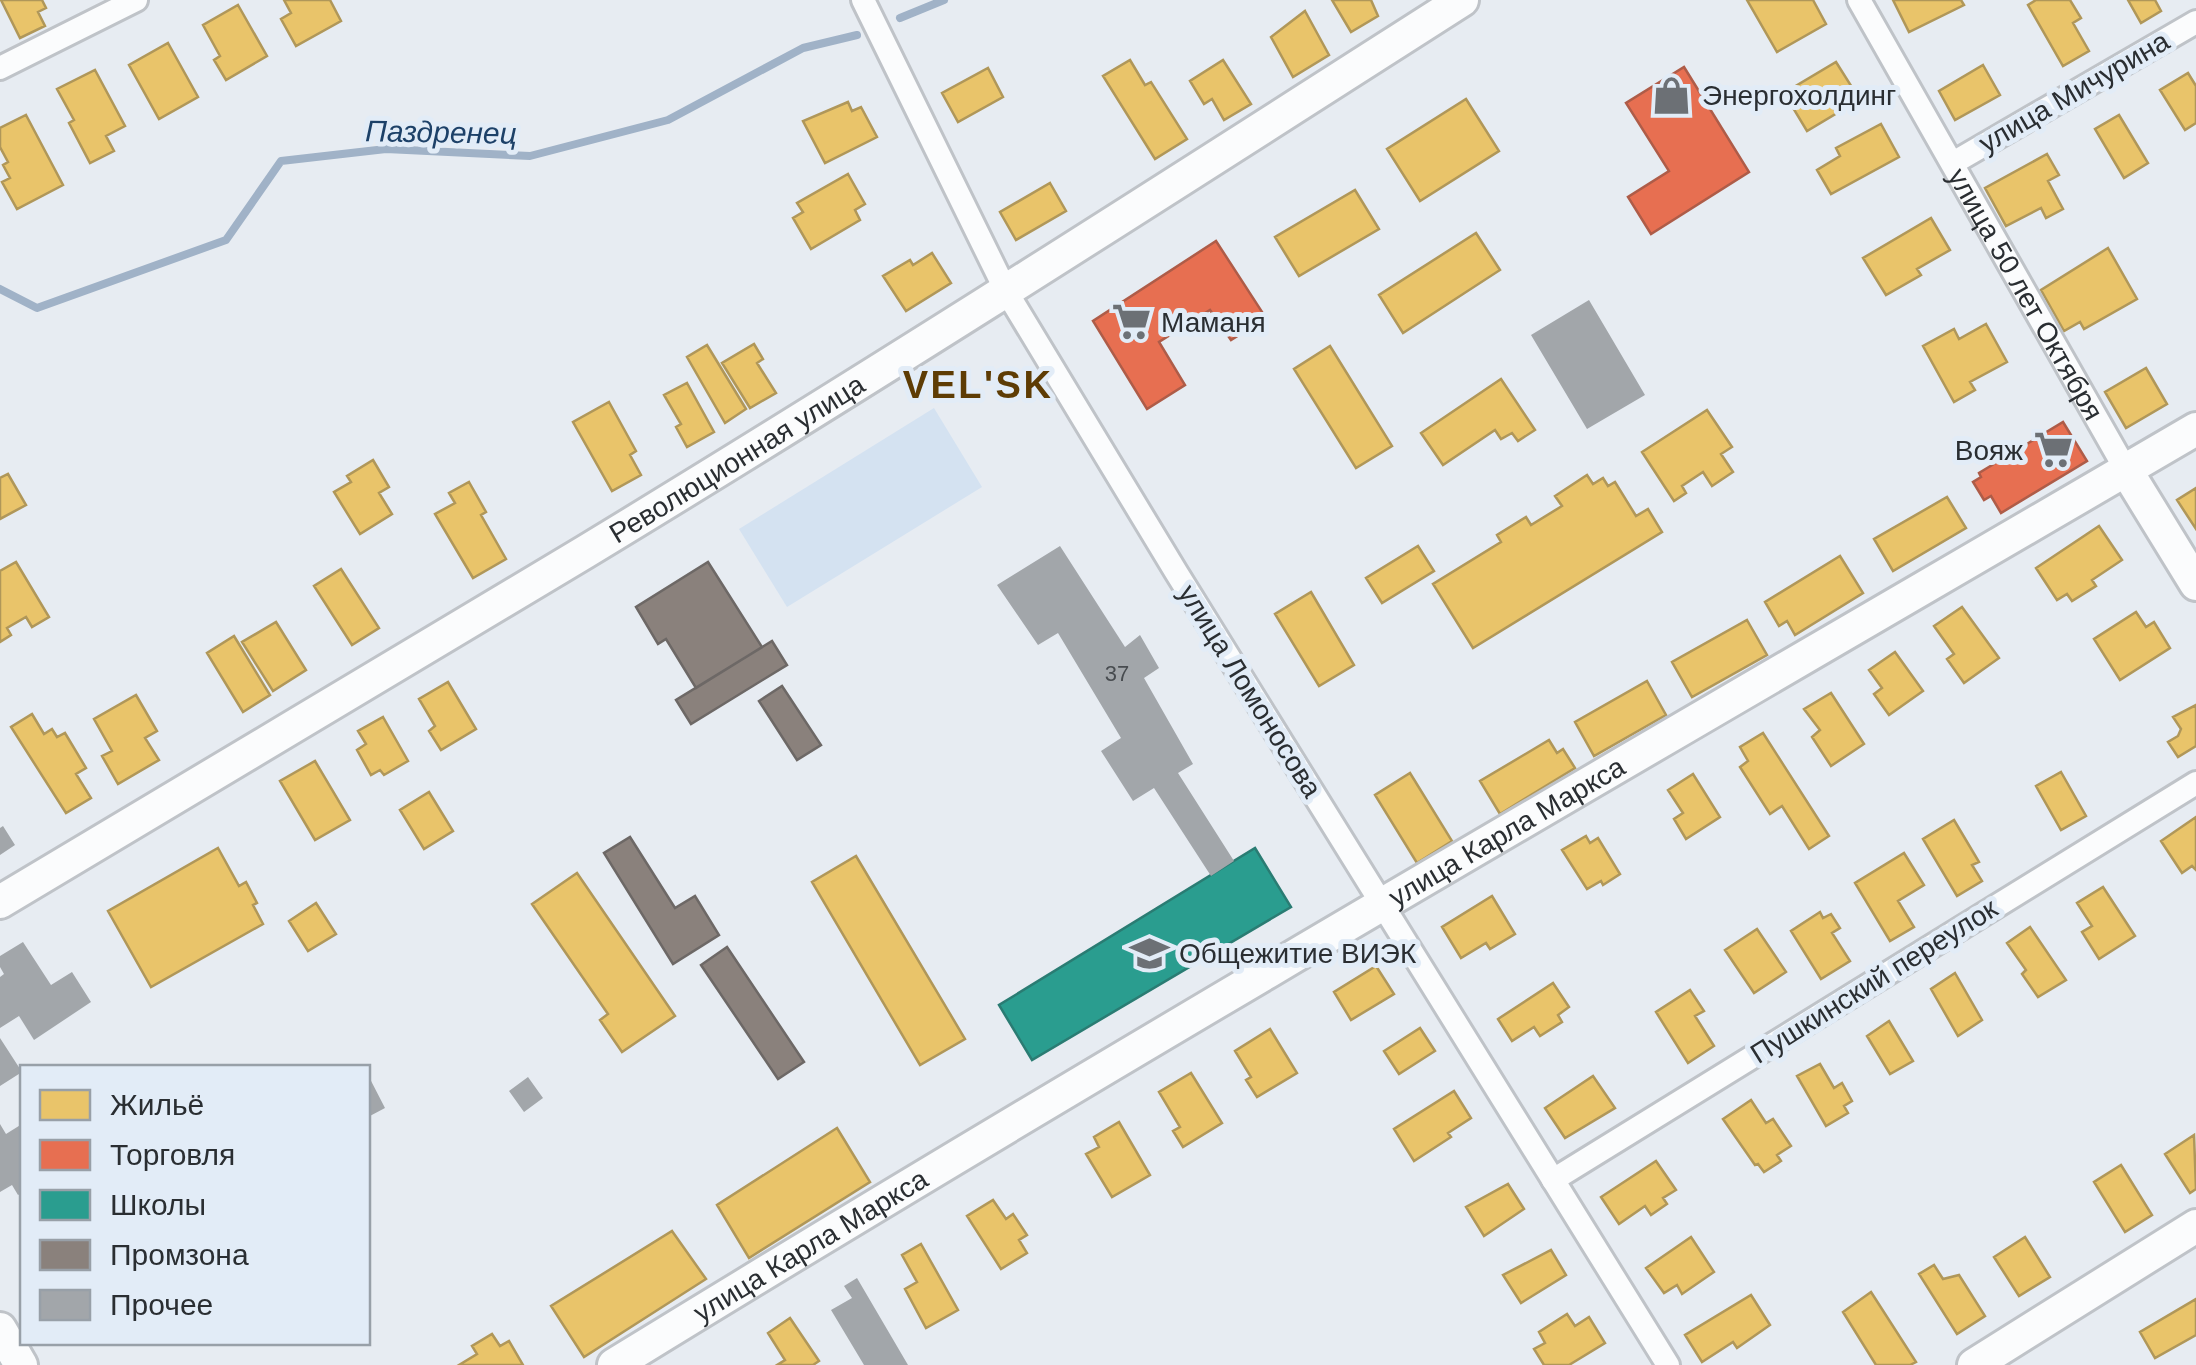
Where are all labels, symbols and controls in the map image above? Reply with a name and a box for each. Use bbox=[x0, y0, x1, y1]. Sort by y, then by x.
street label: улица Мичурина bbox=[1973, 25, 2175, 159]
shop icon: Энергохолдинг bbox=[1651, 74, 1693, 116]
place label: Энергохолдинг bbox=[1702, 80, 1896, 111]
water label: Паздренец bbox=[365, 114, 517, 150]
street label: улица 50 лет Октября bbox=[1942, 163, 2110, 425]
supermarket icon: Маманя bbox=[1110, 301, 1152, 343]
place label: Маманя bbox=[1161, 307, 1266, 338]
district label: VEL'SK bbox=[903, 364, 1053, 406]
street label: Революционная улица bbox=[604, 368, 870, 549]
supermarket icon: Вояж bbox=[2032, 429, 2074, 471]
place label: Вояж bbox=[1955, 435, 2023, 466]
street label: улица Ломоносова bbox=[1172, 579, 1328, 803]
house number: 37 bbox=[1105, 661, 1129, 686]
street label: улица Карла Маркса bbox=[1383, 750, 1630, 913]
street label: Пушкинский переулок bbox=[1745, 892, 2004, 1070]
school or university icon: Общежитие ВИЭК bbox=[1128, 932, 1170, 974]
place label: Общежитие ВИЭК bbox=[1179, 938, 1417, 969]
legend bbox=[20, 1065, 370, 1345]
text: Жильё bbox=[110, 1088, 204, 1121]
text: Торговля bbox=[110, 1138, 235, 1171]
street label: улица Карла Маркса bbox=[688, 1162, 933, 1328]
text: Школы bbox=[110, 1188, 206, 1221]
text: Промзона bbox=[110, 1238, 249, 1271]
text: Прочее bbox=[110, 1288, 213, 1321]

